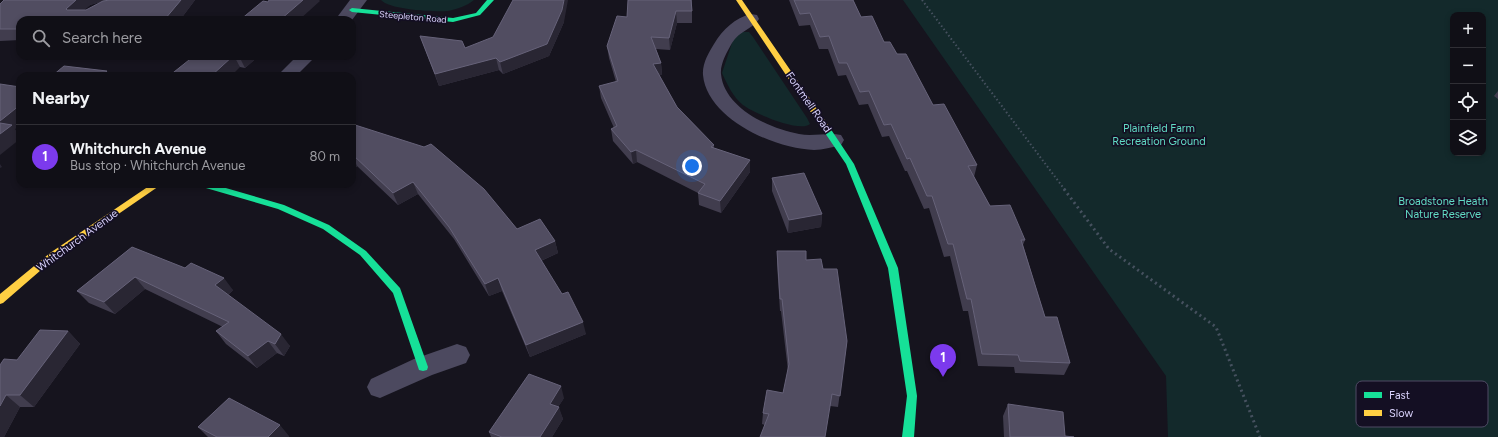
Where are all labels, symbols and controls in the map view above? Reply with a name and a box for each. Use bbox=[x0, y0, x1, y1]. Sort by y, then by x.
street label: Steepleton Road bbox=[379, 8, 447, 25]
map controls bbox=[1450, 12, 1486, 156]
button: + bbox=[1450, 12, 1486, 48]
search box bbox=[16, 16, 356, 60]
icon: search bbox=[30, 27, 52, 49]
text: Search here bbox=[62, 29, 142, 47]
button: − bbox=[1450, 48, 1486, 84]
street label: Fontmell Road bbox=[783, 70, 834, 135]
button: locate bbox=[1450, 84, 1486, 120]
text: Nearby bbox=[32, 88, 90, 108]
button: layers bbox=[1450, 120, 1486, 156]
park label: Plainfield Farm Recreation Ground bbox=[1112, 122, 1206, 148]
text: Whitchurch Avenue bbox=[70, 140, 206, 158]
text: 1 bbox=[42, 149, 48, 164]
text: 80 m bbox=[309, 149, 340, 164]
your location bbox=[682, 156, 702, 176]
text: Bus stop · Whitchurch Avenue bbox=[70, 158, 245, 173]
park label: Broadstone Heath Nature Reserve bbox=[1398, 195, 1488, 221]
street label: Whitchurch Avenue bbox=[34, 207, 120, 274]
pin: 1 bbox=[930, 344, 956, 377]
legend bbox=[1356, 381, 1488, 427]
text: Fast bbox=[1389, 389, 1410, 402]
text: Slow bbox=[1389, 407, 1413, 420]

